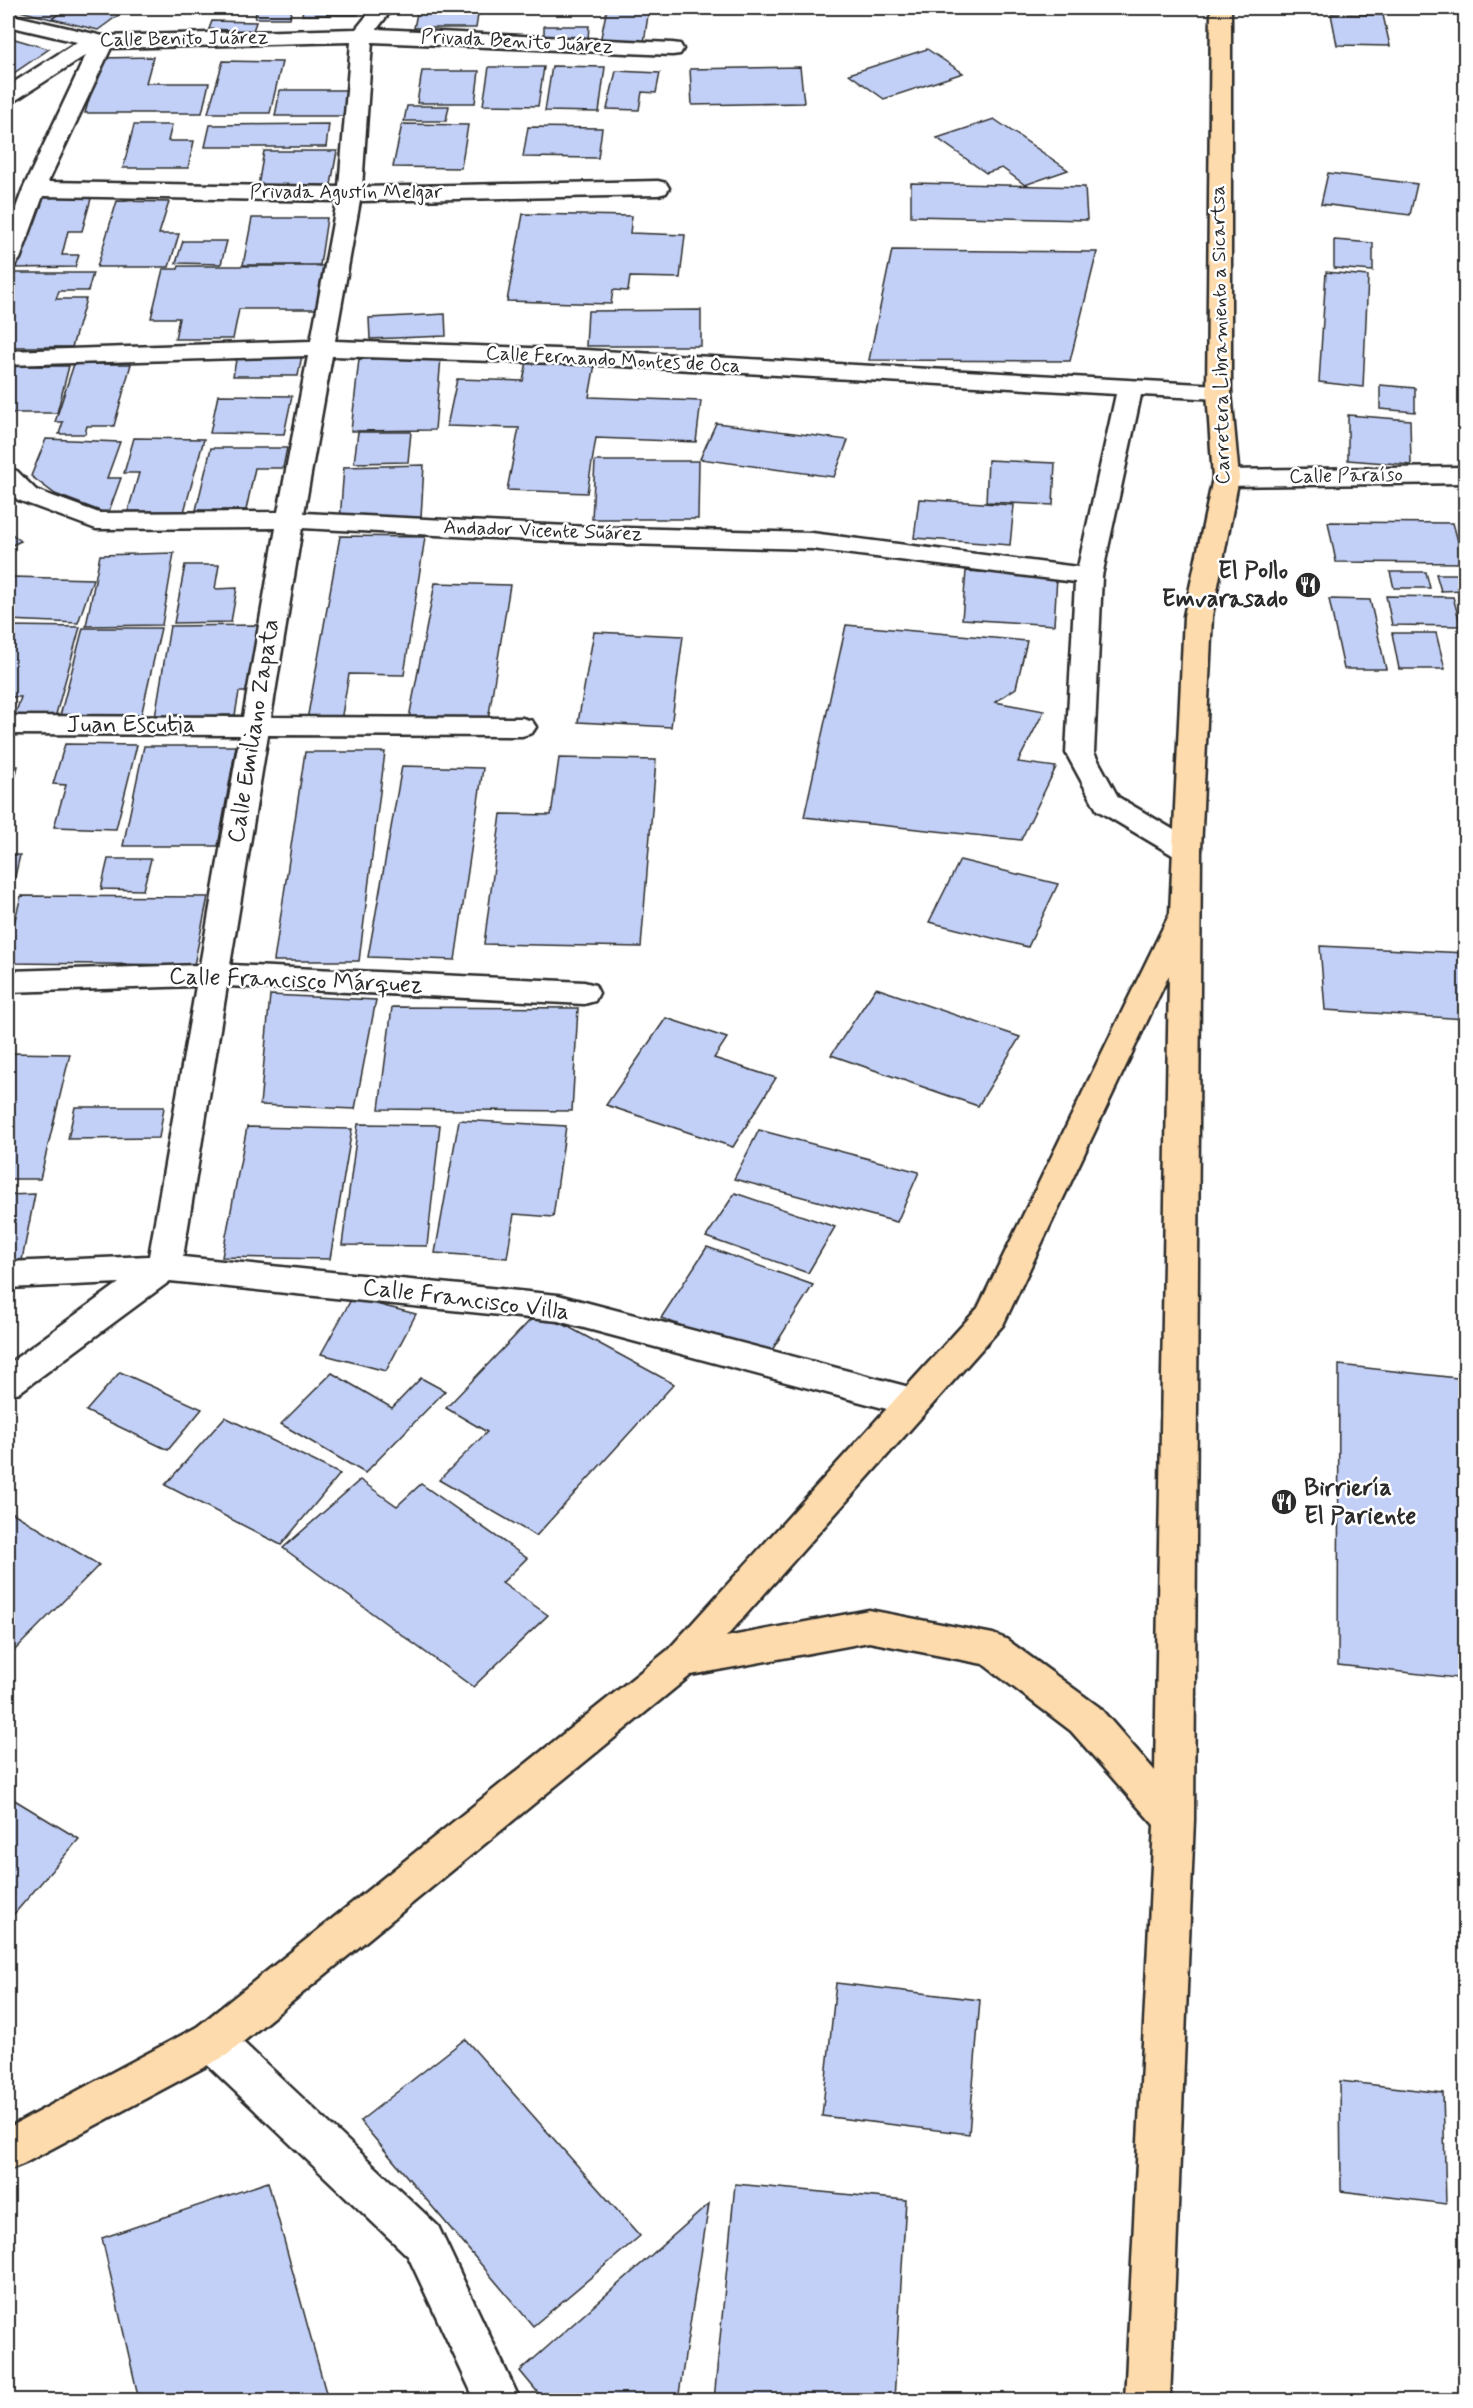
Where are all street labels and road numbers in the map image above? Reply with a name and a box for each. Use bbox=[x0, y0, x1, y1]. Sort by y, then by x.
street label: Privada Benito Juárez bbox=[420, 23, 614, 61]
street label: Calle Benito Juárez bbox=[99, 24, 269, 54]
street label: Privada Agustín Melgar bbox=[250, 179, 443, 206]
street label: Carretera Libramiento a Sicartsa bbox=[1205, 185, 1237, 485]
street label: Calle Fernando Montes de Oca bbox=[485, 340, 741, 380]
street label: Calle Paraíso bbox=[1289, 462, 1403, 490]
street label: Andador Vicente Suárez bbox=[443, 514, 643, 548]
street label: Calle Emiliano Zapata bbox=[221, 617, 287, 845]
street label: Juan Escutia bbox=[67, 710, 195, 741]
street label: Calle Francisco Márquez bbox=[168, 961, 424, 1001]
street label: Calle Francisco Villa bbox=[361, 1272, 571, 1328]

